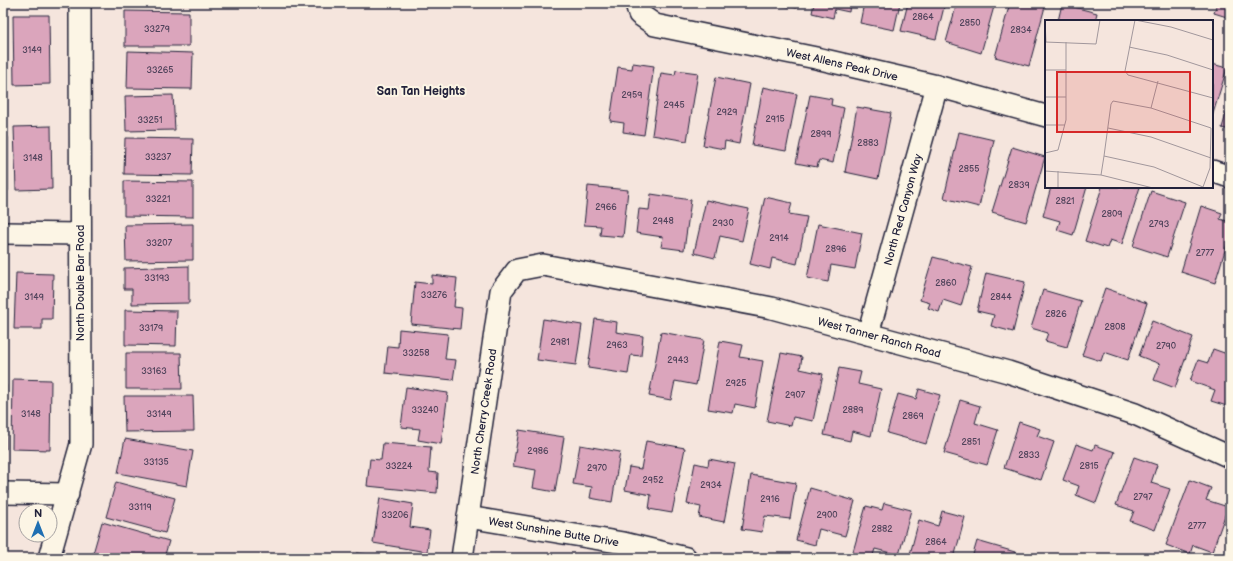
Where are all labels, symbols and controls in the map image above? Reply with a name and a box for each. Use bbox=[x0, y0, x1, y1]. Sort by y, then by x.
house number: 2864 bbox=[912, 12, 934, 23]
house number: 2850 bbox=[959, 18, 981, 29]
inset map bbox=[1045, 20, 1213, 188]
house number: 33279 bbox=[144, 24, 170, 35]
house number: 2834 bbox=[1010, 25, 1032, 36]
house number: 3149 bbox=[22, 45, 42, 56]
street label: West Allens Peak Drive bbox=[785, 46, 900, 83]
house number: 33265 bbox=[146, 65, 174, 76]
district label: San Tan Heights bbox=[377, 84, 465, 99]
house number: 2959 bbox=[622, 90, 642, 101]
house number: 2945 bbox=[663, 100, 685, 111]
house number: 2929 bbox=[716, 107, 738, 118]
house number: 2915 bbox=[765, 114, 785, 125]
house number: 33251 bbox=[137, 115, 163, 126]
house number: 2899 bbox=[811, 129, 831, 140]
house number: 2883 bbox=[857, 138, 879, 149]
house number: 33237 bbox=[145, 152, 172, 163]
street label: North Red Canyon Way bbox=[881, 152, 924, 267]
house number: 3148 bbox=[23, 153, 43, 164]
house number: 2855 bbox=[959, 164, 979, 175]
house number: 2839 bbox=[1008, 180, 1030, 191]
house number: 33221 bbox=[145, 194, 171, 205]
house number: 2821 bbox=[1055, 196, 1075, 207]
house number: 2966 bbox=[595, 202, 617, 213]
house number: 2809 bbox=[1101, 209, 1123, 220]
house number: 2948 bbox=[652, 216, 674, 227]
house number: 2930 bbox=[712, 218, 734, 229]
house number: 2793 bbox=[1149, 219, 1170, 230]
street label: North Double Bar Road bbox=[74, 225, 87, 341]
house number: 2914 bbox=[769, 233, 789, 244]
house number: 33207 bbox=[146, 238, 173, 249]
house number: 2896 bbox=[825, 244, 847, 255]
house number: 2777 bbox=[1196, 248, 1215, 259]
house number: 33193 bbox=[144, 273, 170, 284]
house number: 2860 bbox=[935, 278, 957, 289]
house number: 33276 bbox=[421, 290, 448, 301]
house number: 3149 bbox=[24, 292, 44, 303]
house number: 2844 bbox=[990, 292, 1012, 303]
house number: 2826 bbox=[1045, 309, 1067, 320]
street label: West Tanner Ranch Road bbox=[816, 314, 942, 360]
house number: 2808 bbox=[1104, 322, 1126, 333]
house number: 33179 bbox=[139, 323, 163, 334]
house number: 2981 bbox=[550, 337, 570, 348]
house number: 2963 bbox=[606, 340, 628, 351]
house number: 2790 bbox=[1156, 341, 1176, 352]
house number: 33258 bbox=[403, 348, 429, 359]
street label: North Cherry Creek Road bbox=[468, 348, 499, 475]
house number: 2943 bbox=[667, 355, 689, 366]
house number: 33163 bbox=[141, 366, 167, 377]
house number: 2925 bbox=[726, 378, 746, 389]
house number: 2907 bbox=[785, 390, 806, 401]
house number: 33240 bbox=[411, 405, 439, 416]
house number: 2889 bbox=[842, 405, 864, 416]
house number: 3148 bbox=[21, 409, 41, 420]
house number: 33149 bbox=[146, 409, 172, 420]
house number: 2869 bbox=[902, 411, 924, 422]
house number: 2851 bbox=[961, 437, 981, 448]
house number: 2986 bbox=[527, 446, 549, 457]
house number: 2833 bbox=[1018, 450, 1040, 461]
house number: 33135 bbox=[143, 457, 169, 468]
house number: 33224 bbox=[385, 461, 413, 472]
house number: 2815 bbox=[1079, 461, 1099, 472]
house number: 2970 bbox=[587, 463, 607, 474]
house number: 2952 bbox=[643, 475, 664, 486]
house number: 2934 bbox=[700, 480, 722, 491]
house number: 2797 bbox=[1133, 492, 1153, 503]
house number: 2916 bbox=[760, 494, 780, 505]
house number: 33119 bbox=[128, 502, 152, 513]
north arrow bbox=[18, 503, 58, 543]
text: N bbox=[34, 507, 42, 520]
house number: 33206 bbox=[381, 510, 409, 521]
house number: 2900 bbox=[816, 510, 838, 521]
street label: West Sunshine Butte Drive bbox=[488, 514, 620, 549]
house number: 2777 bbox=[1188, 521, 1207, 532]
house number: 2882 bbox=[871, 524, 893, 535]
house number: 2864 bbox=[925, 537, 947, 548]

